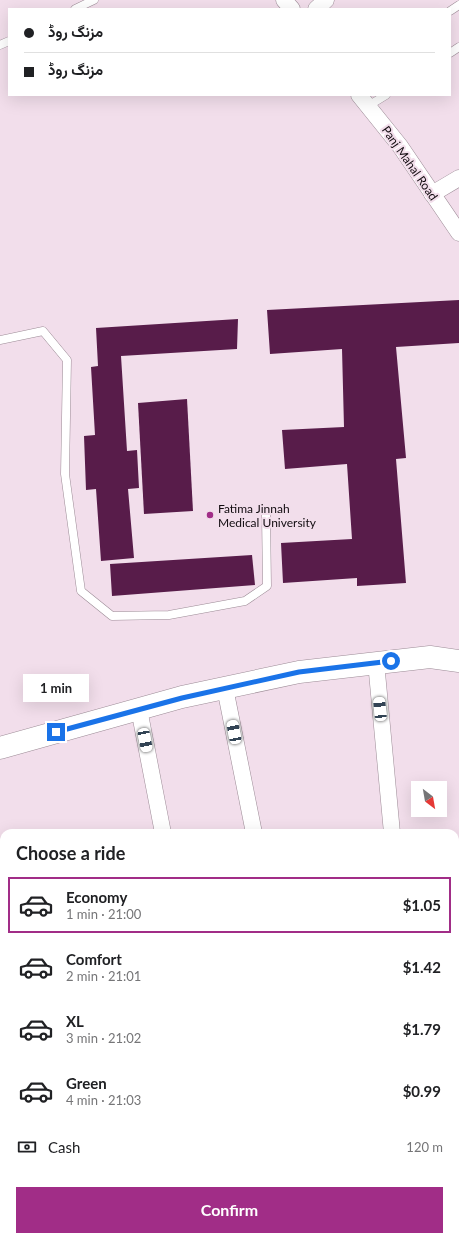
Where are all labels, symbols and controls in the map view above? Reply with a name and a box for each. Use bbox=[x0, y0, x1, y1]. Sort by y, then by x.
text: مزنگ روڈ bbox=[48, 22, 103, 40]
text: مزنگ روڈ bbox=[48, 60, 103, 78]
street label: Panj Mahal Road bbox=[379, 123, 441, 203]
place label: Fatima Jinnah Medical University bbox=[218, 501, 317, 530]
marker: Fatima Jinnah Medical University bbox=[205, 510, 215, 520]
route start bbox=[382, 652, 400, 670]
callout: 1 min bbox=[23, 674, 89, 702]
text: 1 min bbox=[40, 680, 72, 696]
car bbox=[373, 696, 387, 722]
car bbox=[226, 719, 242, 745]
route end bbox=[47, 723, 65, 741]
car bbox=[137, 727, 153, 753]
north arrow bbox=[411, 781, 447, 817]
map controls bbox=[411, 781, 447, 817]
text: Choose a ride bbox=[16, 842, 125, 864]
icon: car bbox=[18, 887, 54, 923]
text: Economy bbox=[66, 888, 127, 906]
text: $1.05 bbox=[403, 896, 441, 914]
text: 1 min · 21:00 bbox=[66, 906, 141, 922]
icon: car bbox=[18, 949, 54, 985]
text: Comfort bbox=[66, 950, 122, 968]
text: $1.42 bbox=[403, 958, 441, 976]
text: 2 min · 21:01 bbox=[66, 968, 141, 984]
icon: car bbox=[18, 1011, 54, 1047]
text: XL bbox=[66, 1012, 84, 1030]
text: $1.79 bbox=[403, 1020, 441, 1038]
text: 3 min · 21:02 bbox=[66, 1030, 141, 1046]
icon: car bbox=[18, 1073, 54, 1109]
text: Green bbox=[66, 1074, 107, 1092]
text: $0.99 bbox=[403, 1082, 441, 1100]
text: 4 min · 21:03 bbox=[66, 1092, 141, 1108]
icon: cash bbox=[16, 1136, 38, 1158]
text: Cash bbox=[48, 1138, 80, 1156]
text: 120 m bbox=[406, 1139, 443, 1155]
button: Confirm bbox=[16, 1187, 443, 1233]

